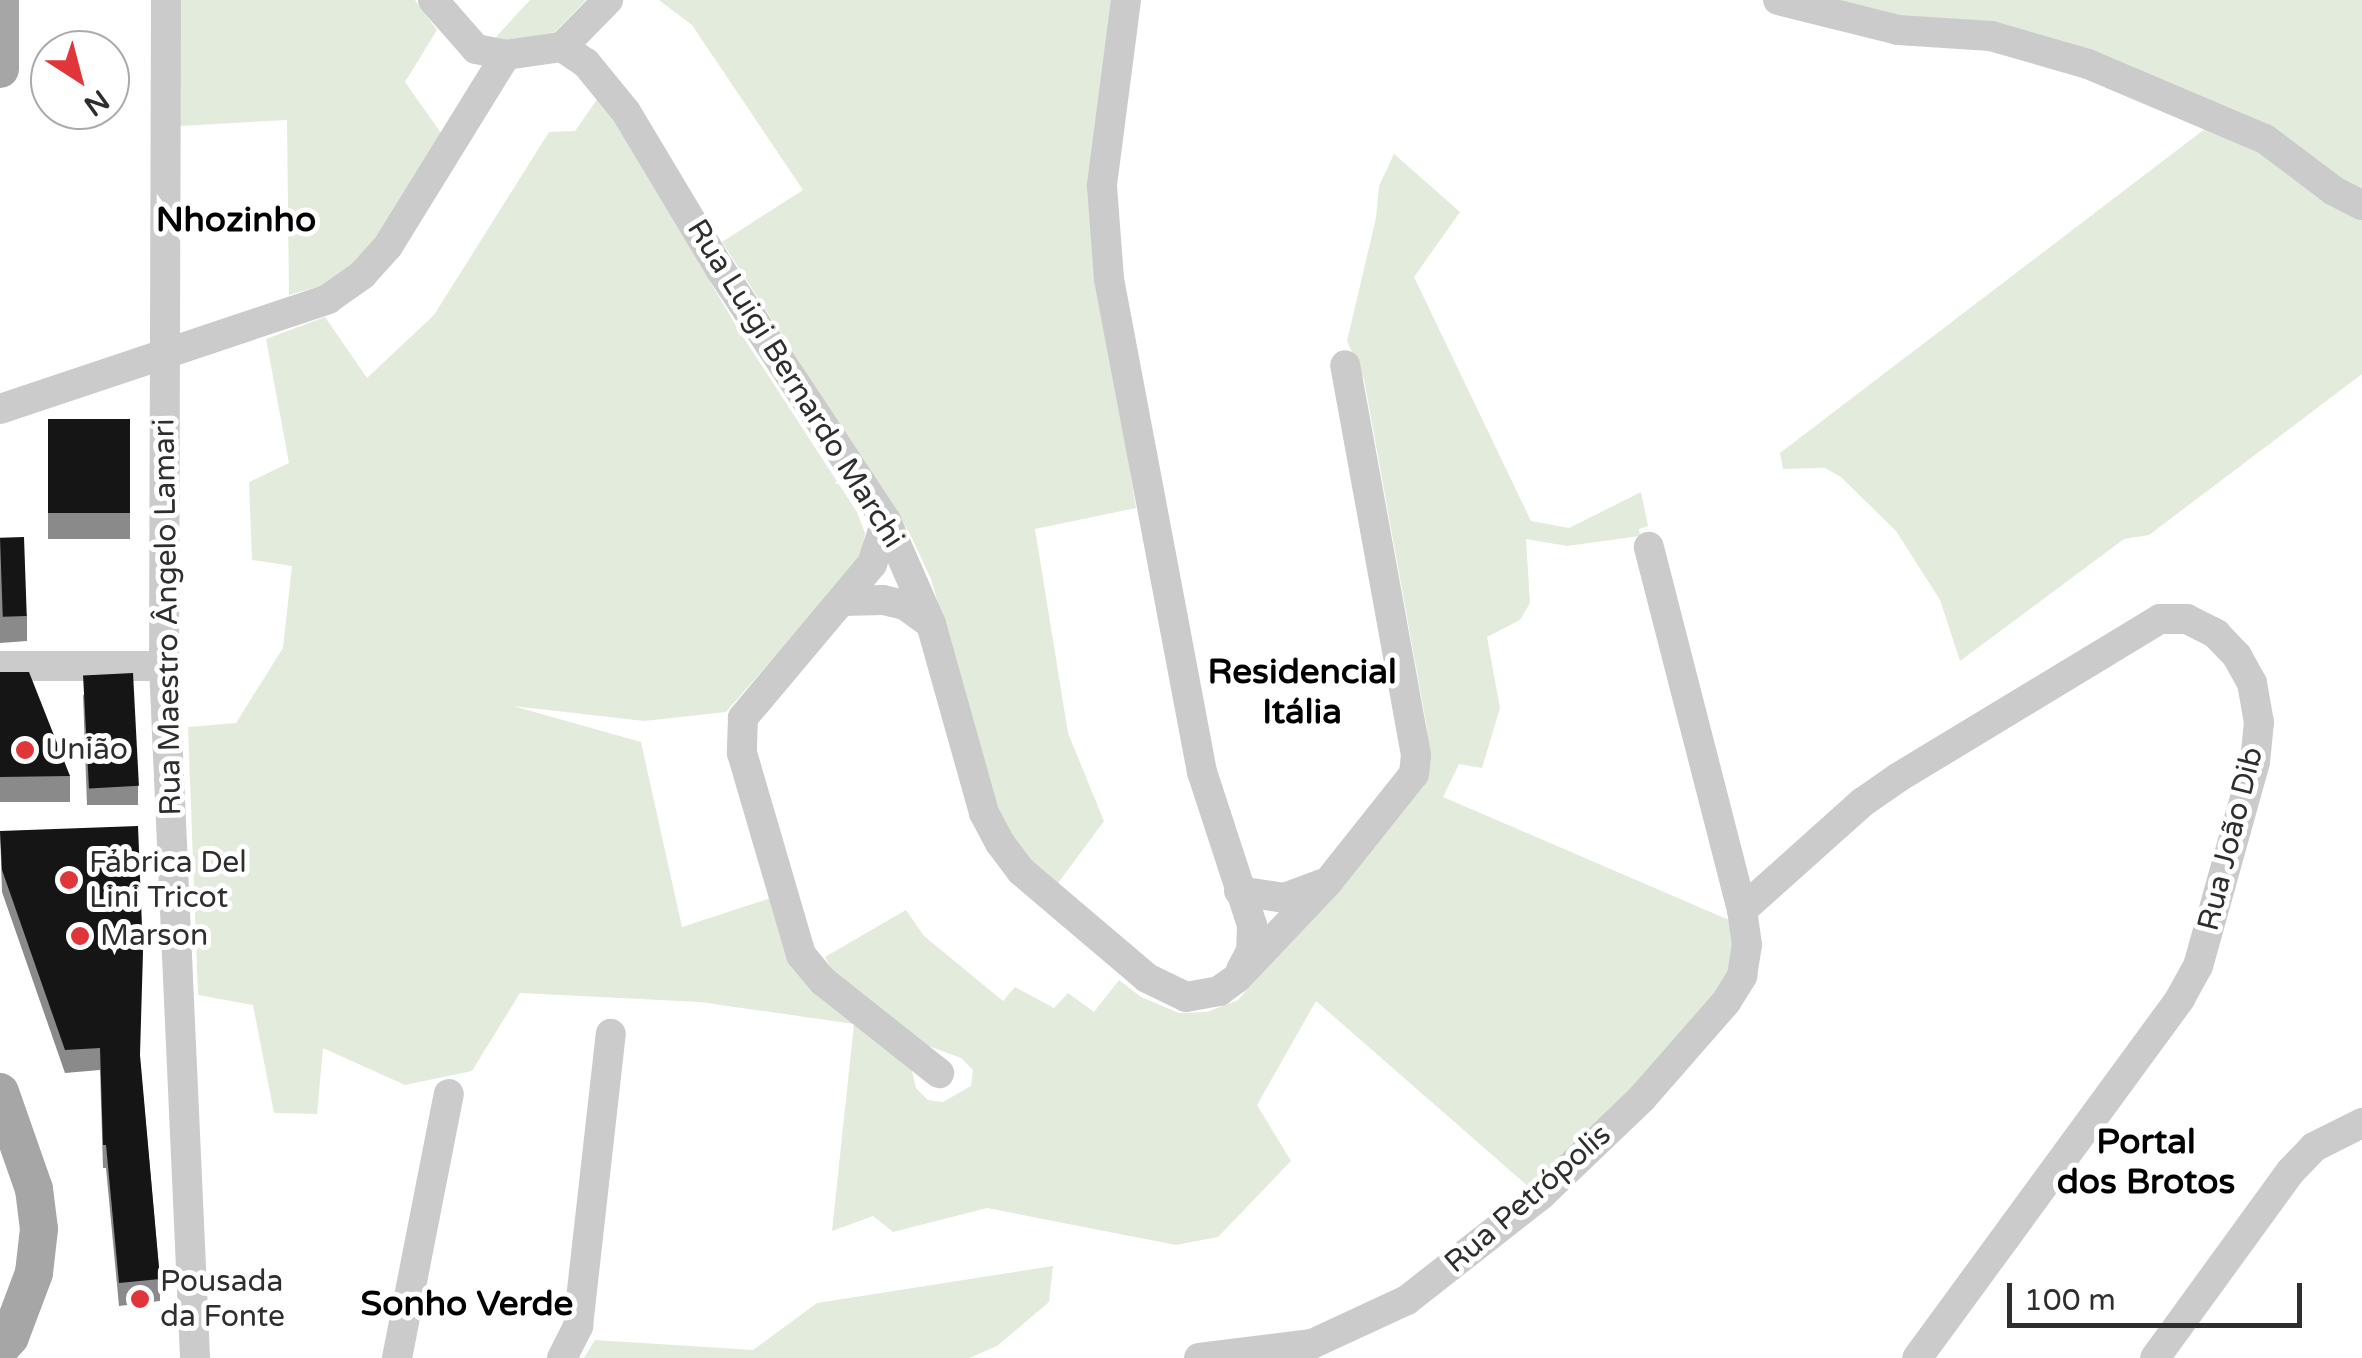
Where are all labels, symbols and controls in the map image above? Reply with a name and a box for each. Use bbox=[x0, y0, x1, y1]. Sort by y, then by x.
north arrow bbox=[30, 30, 130, 130]
text: N bbox=[77, 82, 116, 123]
district label: Nhozinho bbox=[156, 199, 316, 241]
street label: Rua Luigi Bernardo Marchi bbox=[679, 213, 911, 555]
street label: Rua Maestro Ângelo Lamari bbox=[147, 418, 189, 816]
district label: Residencial Itália bbox=[1207, 651, 1397, 733]
place label: União bbox=[45, 732, 128, 768]
marker: União bbox=[14, 739, 36, 761]
street label: Rua João Dib bbox=[2191, 743, 2271, 935]
place label: Fábrica Del Lini Tricot bbox=[89, 845, 247, 916]
marker: Fábrica Del Lini Tricot bbox=[58, 869, 80, 891]
place label: Marson bbox=[100, 918, 208, 954]
marker: Marson bbox=[69, 925, 91, 947]
street label: Rua Petrópolis bbox=[1438, 1117, 1618, 1281]
district label: Portal dos Brotos bbox=[2057, 1121, 2235, 1203]
scale bar bbox=[2012, 1263, 2307, 1325]
place label: Pousada da Fonte bbox=[160, 1264, 285, 1334]
text: 100 m bbox=[2024, 1282, 2116, 1319]
district label: Sonho Verde bbox=[361, 1283, 573, 1325]
marker: Pousada da Fonte bbox=[129, 1288, 151, 1310]

